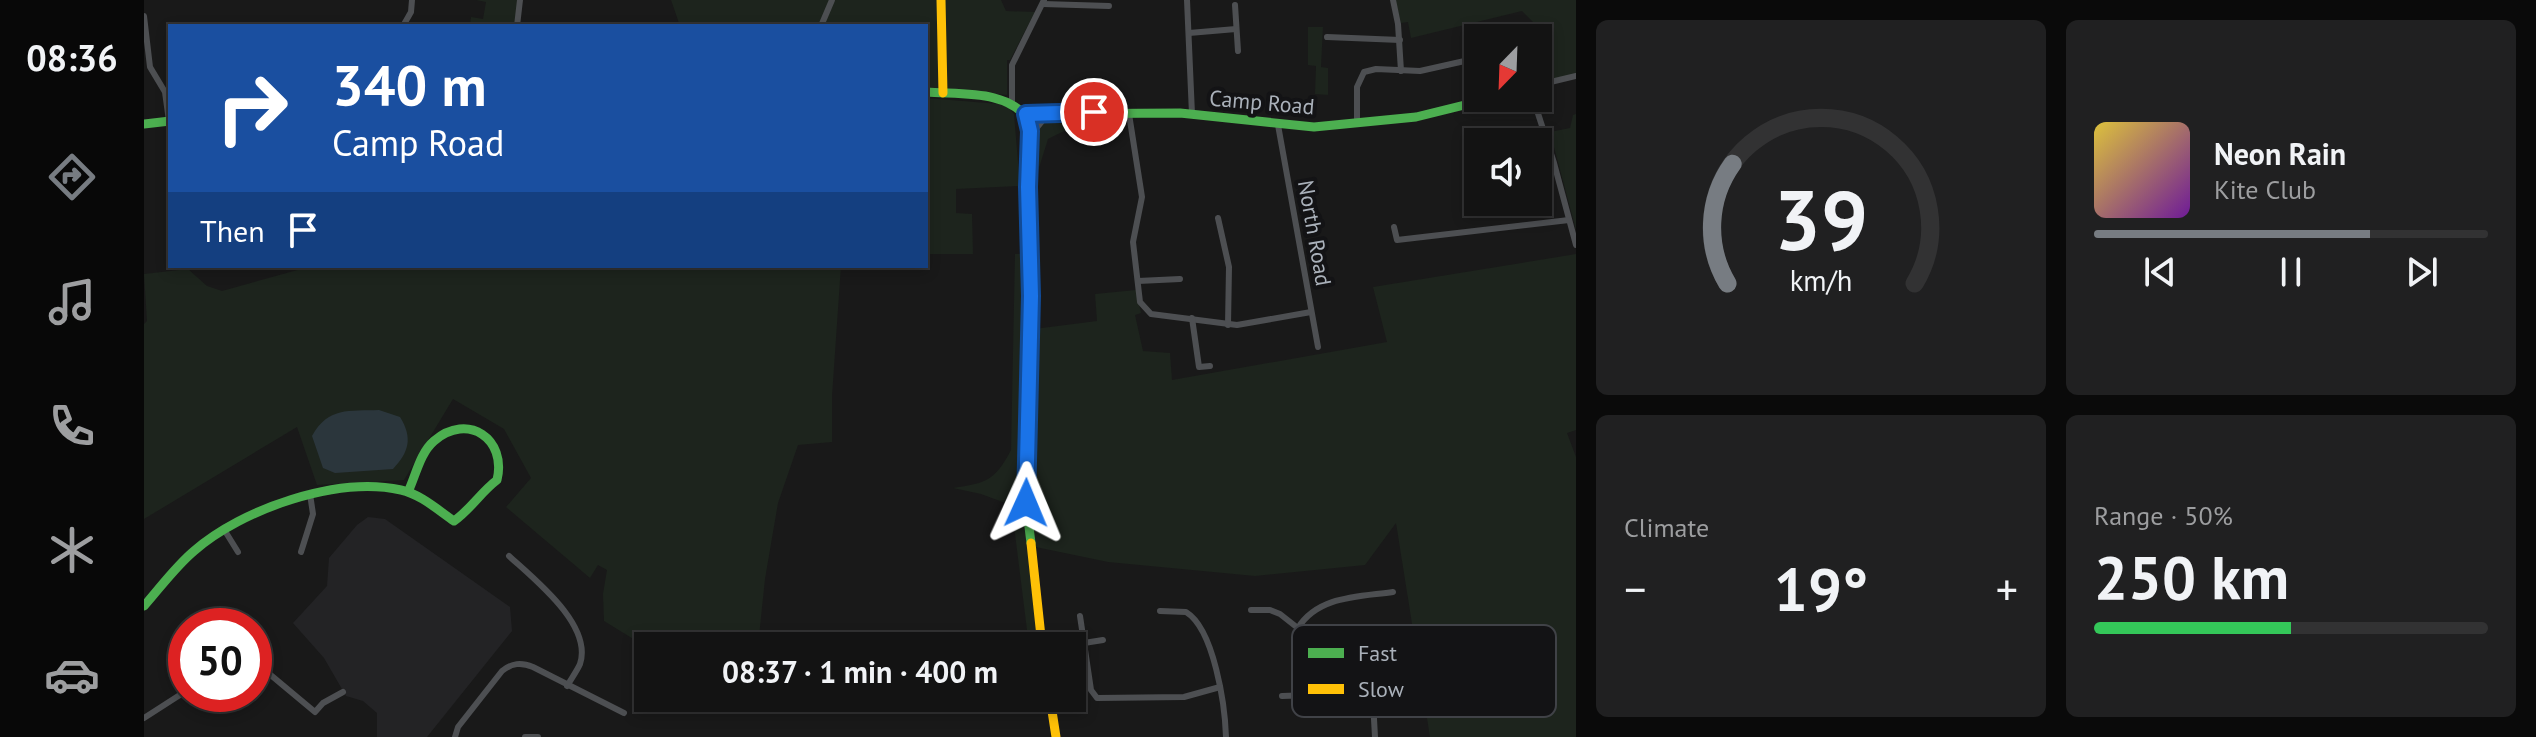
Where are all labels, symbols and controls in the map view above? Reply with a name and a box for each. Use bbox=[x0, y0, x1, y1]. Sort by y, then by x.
north arrow bbox=[1464, 24, 1552, 112]
map controls bbox=[1464, 24, 1552, 216]
text: 08:36 bbox=[26, 34, 118, 81]
text: 340 m bbox=[332, 49, 487, 121]
icon: right bbox=[200, 56, 304, 160]
pin bbox=[1060, 78, 1128, 146]
street label: Camp Road bbox=[1208, 83, 1316, 121]
icon: arrive bbox=[1072, 90, 1116, 134]
text: Camp Road bbox=[332, 119, 504, 166]
button: sound bbox=[1464, 128, 1552, 216]
text: Neon Rain bbox=[2214, 134, 2346, 173]
icon: directions bbox=[44, 149, 100, 205]
text: 39 bbox=[1774, 164, 1868, 272]
text: Kite Club bbox=[2214, 173, 2316, 206]
street label: North Road bbox=[1292, 178, 1338, 288]
icon: arrive bbox=[281, 208, 325, 252]
text: Then bbox=[200, 211, 265, 250]
icon: previous bbox=[2138, 250, 2182, 294]
icon: pause bbox=[2269, 250, 2313, 294]
icon: next bbox=[2400, 250, 2444, 294]
text: km/h bbox=[1790, 262, 1852, 299]
icon: music bbox=[44, 274, 100, 330]
icon: phone bbox=[44, 398, 100, 454]
position arrow bbox=[984, 461, 1068, 545]
text: Range · 50% bbox=[2094, 499, 2233, 532]
text: Climate bbox=[1624, 511, 1709, 544]
icon: climate bbox=[44, 522, 100, 578]
text: 250 km bbox=[2094, 538, 2289, 616]
text: 19° bbox=[1774, 550, 1868, 628]
text: − bbox=[1624, 560, 1646, 617]
text: + bbox=[1996, 560, 2018, 617]
speed limit sign: 50 bbox=[168, 608, 272, 712]
legend bbox=[1292, 625, 1556, 717]
text: Fast bbox=[1358, 639, 1398, 667]
icon: car bbox=[44, 647, 100, 703]
text: 08:37 · 1 min · 400 m bbox=[722, 652, 998, 691]
text: Slow bbox=[1358, 675, 1404, 703]

